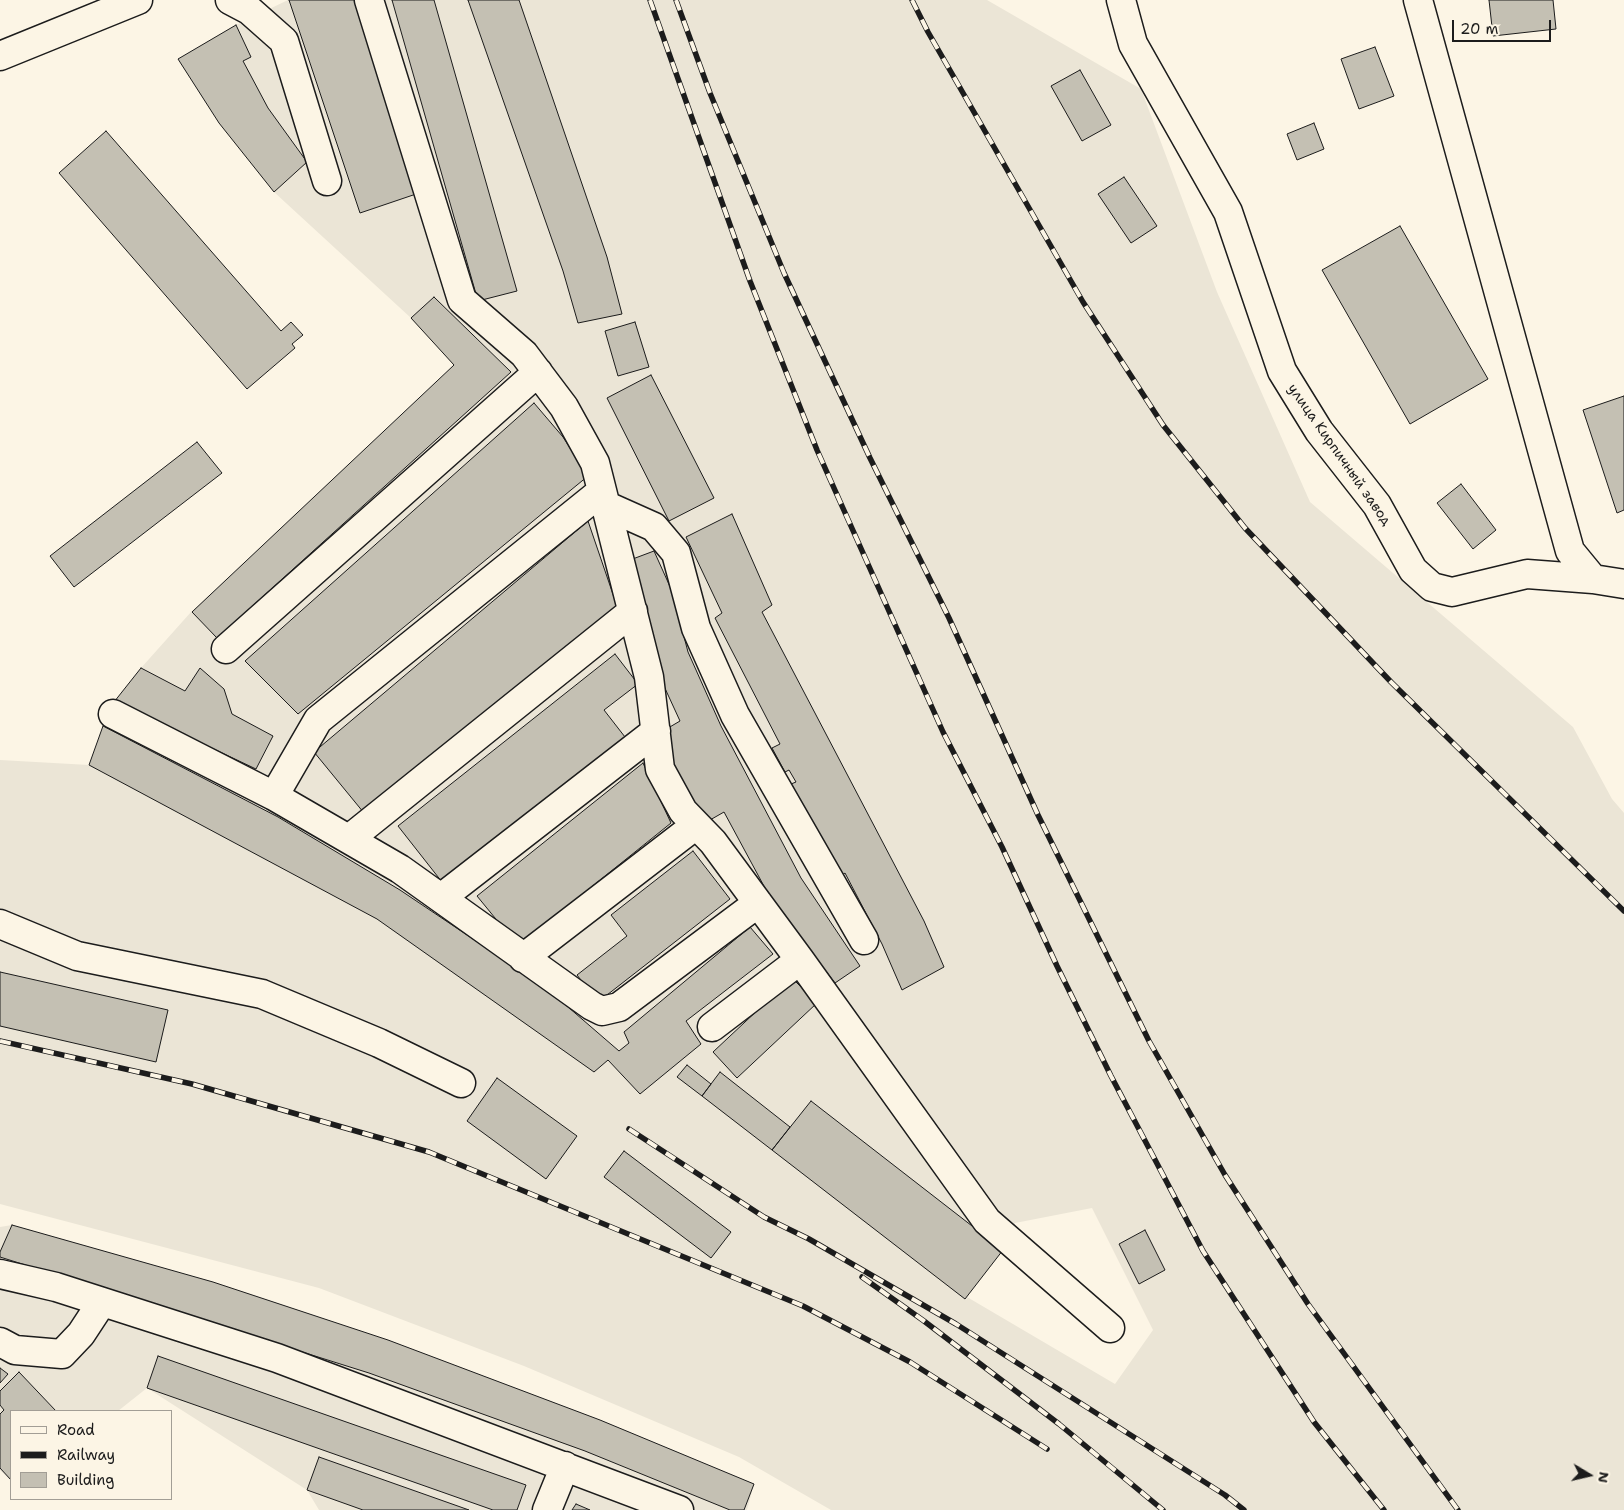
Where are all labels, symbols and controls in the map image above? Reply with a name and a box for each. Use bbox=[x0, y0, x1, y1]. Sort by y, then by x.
scale bar bbox=[1454, 10, 1553, 42]
text: 20 m bbox=[1460, 19, 1499, 39]
street label: улица Кирпичный завод bbox=[1284, 381, 1394, 529]
legend bbox=[10, 1410, 172, 1500]
text: Road bbox=[57, 1420, 95, 1440]
text: Railway bbox=[57, 1445, 115, 1465]
north arrow bbox=[1564, 1450, 1614, 1500]
text: Building bbox=[57, 1470, 114, 1490]
text: N bbox=[1594, 1470, 1614, 1484]

